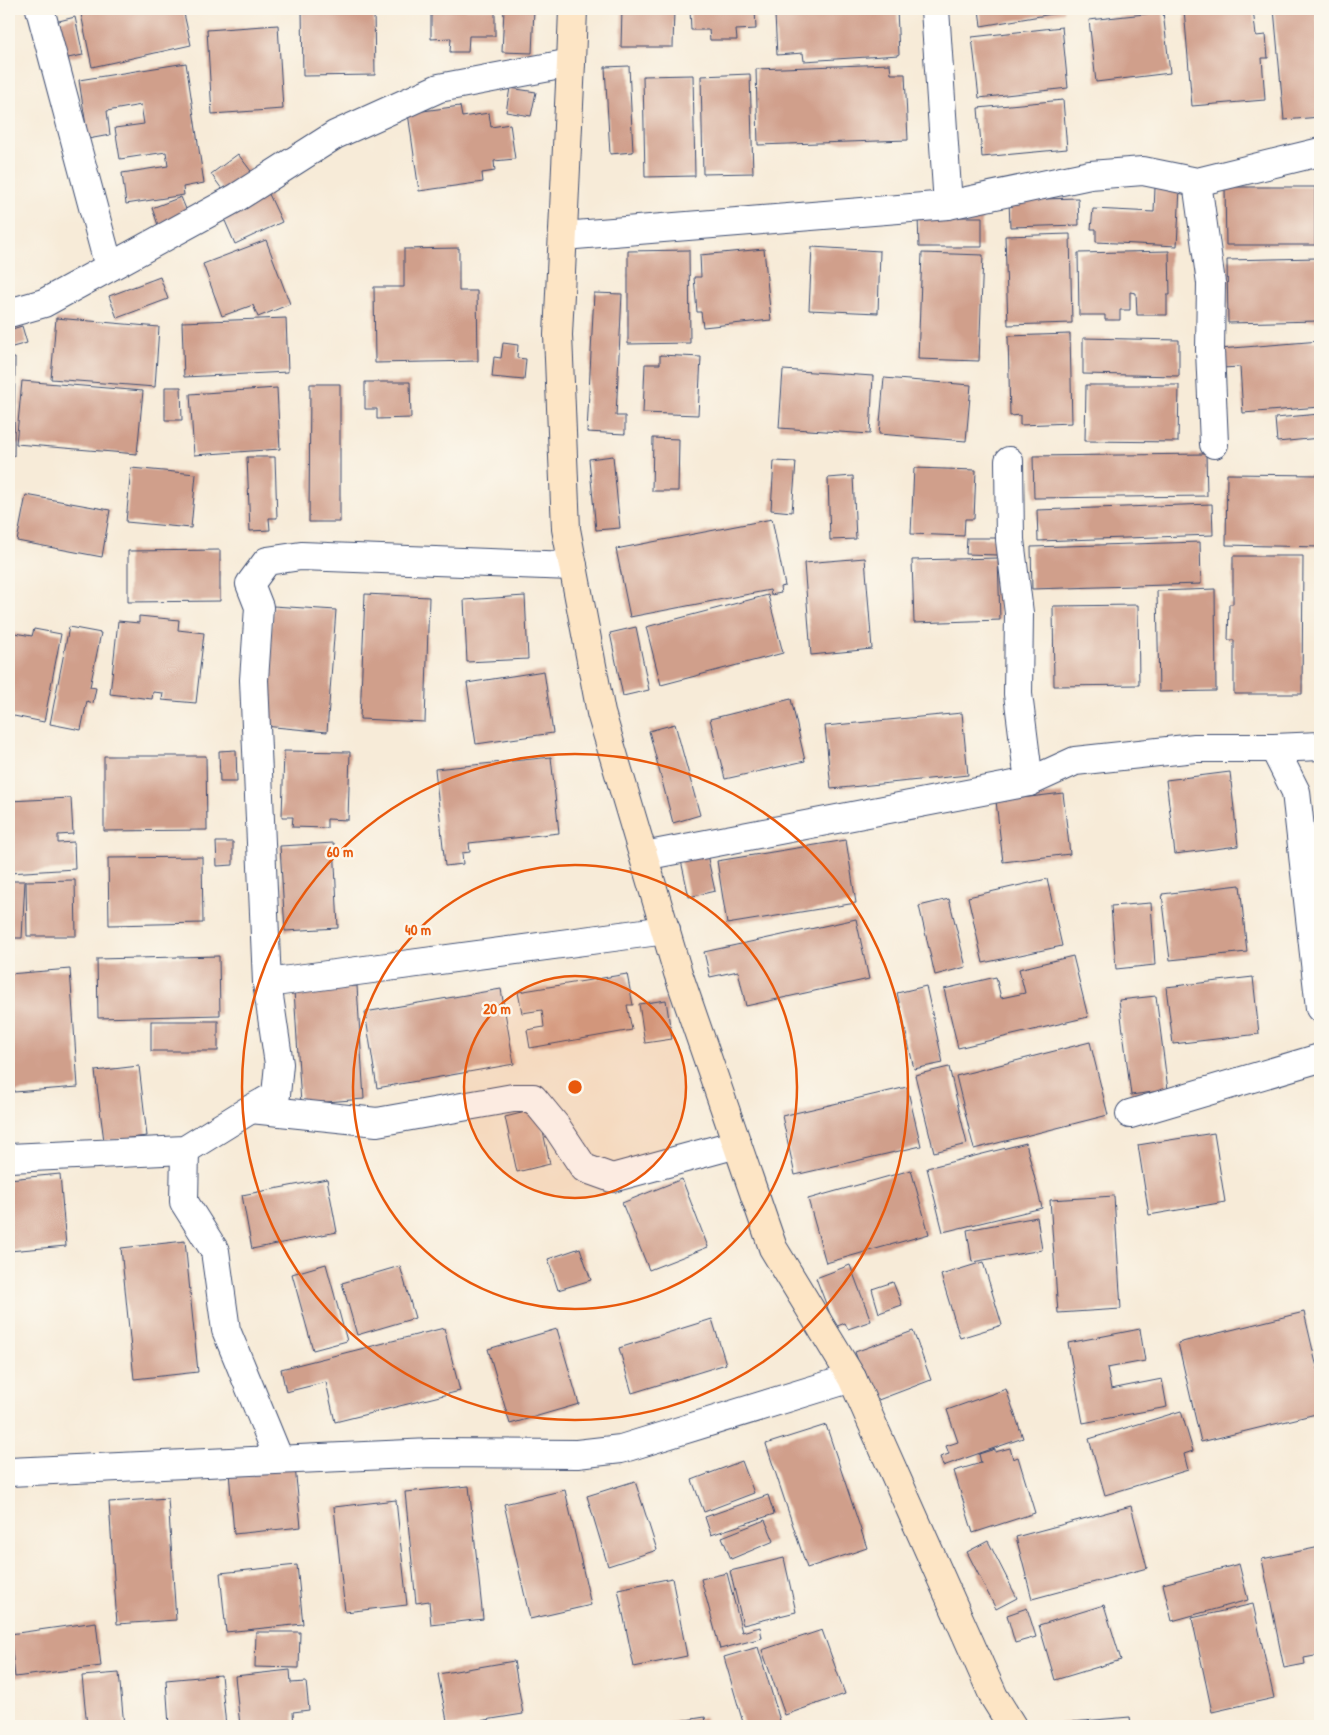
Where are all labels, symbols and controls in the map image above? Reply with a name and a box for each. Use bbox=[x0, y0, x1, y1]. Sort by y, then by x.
text: 60 m bbox=[327, 841, 353, 862]
text: 40 m bbox=[405, 919, 431, 940]
text: 20 m bbox=[483, 998, 511, 1019]
centre of rings bbox=[566, 1078, 584, 1096]

